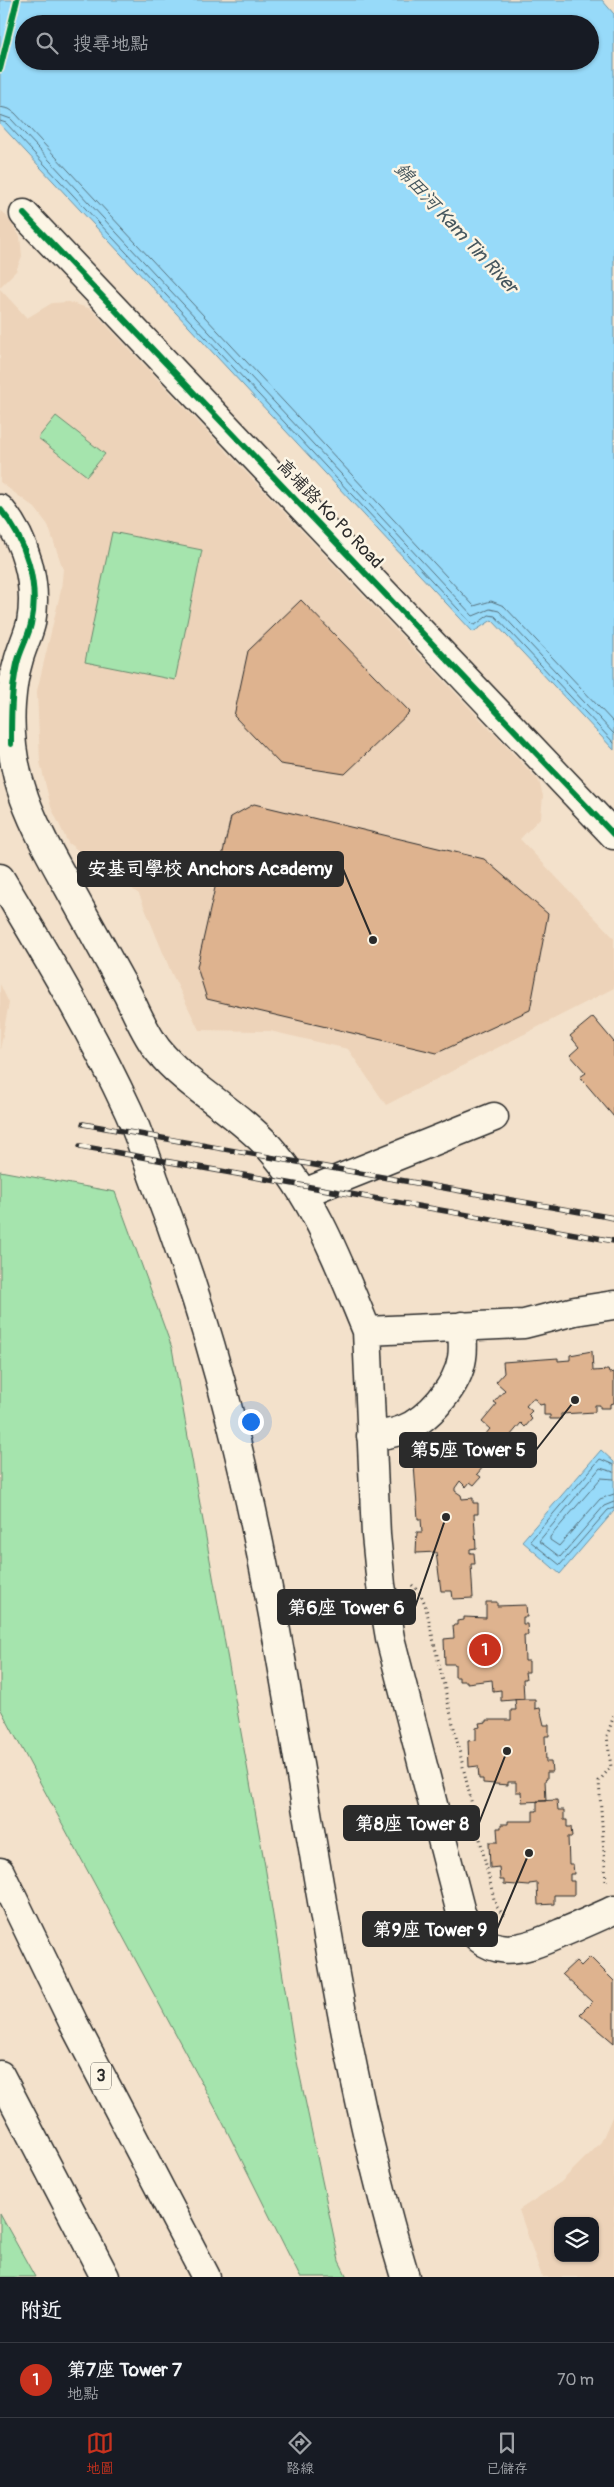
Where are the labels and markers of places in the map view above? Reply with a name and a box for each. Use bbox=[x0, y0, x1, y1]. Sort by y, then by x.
callout: 安基司學校 Anchors Academy bbox=[78, 852, 343, 886]
callout: 第5座 Tower 5 bbox=[400, 1433, 536, 1467]
callout: 第6座 Tower 6 bbox=[278, 1590, 415, 1624]
pin: 1 bbox=[469, 1631, 501, 1669]
callout: 第8座 Tower 8 bbox=[344, 1806, 479, 1840]
callout: 第9座 Tower 9 bbox=[363, 1912, 497, 1946]

